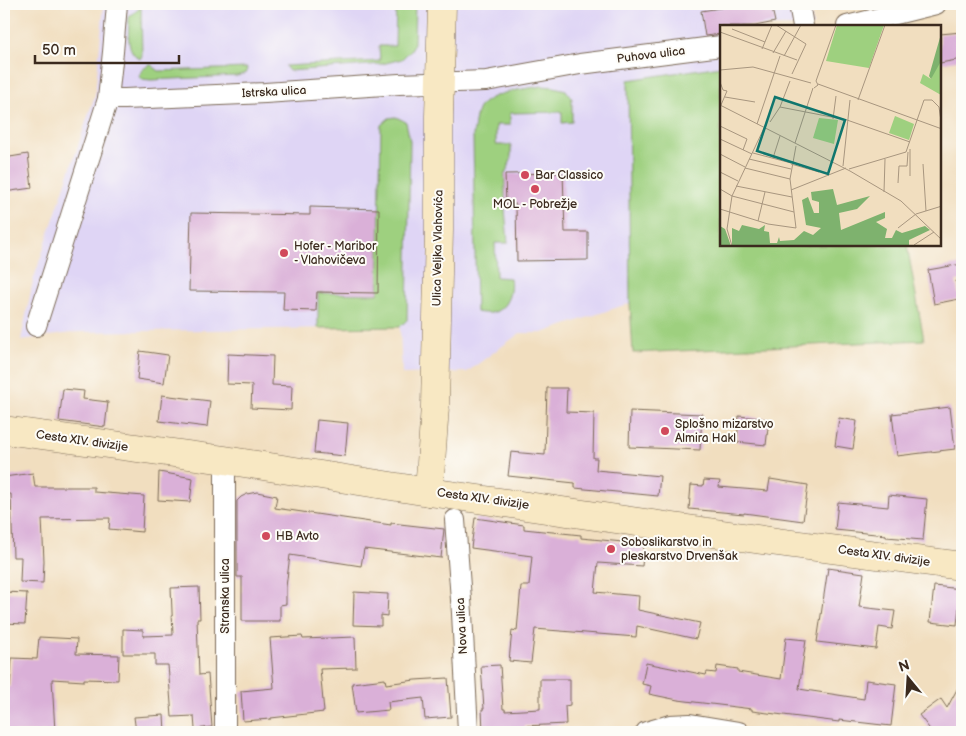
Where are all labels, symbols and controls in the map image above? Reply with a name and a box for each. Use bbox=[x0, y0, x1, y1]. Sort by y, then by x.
inset map bbox=[720, 25, 941, 246]
scale bar bbox=[35, 32, 179, 64]
text: 50 m bbox=[42, 41, 76, 60]
street label: Puhova ulica bbox=[616, 43, 686, 67]
street label: Istrska ulica bbox=[241, 83, 307, 101]
place label: Bar Classico bbox=[535, 168, 604, 183]
marker: Bar Classico bbox=[519, 169, 531, 181]
marker: MOL - Pobrežje bbox=[529, 183, 541, 195]
street label: Ulica Veljka Vlahovića bbox=[429, 189, 447, 307]
place label: MOL - Pobrežje bbox=[493, 197, 577, 212]
place label: Hofer - Maribor - Vlahovičeva bbox=[294, 239, 377, 268]
marker: Hofer - Maribor - Vlahovičeva bbox=[278, 247, 290, 259]
place label: Splošno mizarstvo Almira Hakl bbox=[675, 417, 774, 446]
marker: Splošno mizarstvo Almira Hakl bbox=[659, 425, 671, 437]
street label: Cesta XIV. divizije bbox=[35, 427, 129, 455]
street label: Cesta XIV. divizije bbox=[436, 485, 530, 513]
place label: HB Avto bbox=[276, 529, 319, 544]
marker: HB Avto bbox=[260, 530, 272, 542]
place label: Soboslikarstvo in pleskarstvo Drvenšak bbox=[621, 535, 738, 564]
street label: Cesta XIV. divizije bbox=[837, 542, 931, 570]
marker: Soboslikarstvo in pleskarstvo Drvenšak bbox=[605, 543, 617, 555]
street label: Stranska ulica bbox=[218, 558, 233, 634]
street label: Nova ulica bbox=[453, 597, 471, 655]
north arrow bbox=[884, 654, 934, 704]
text: N bbox=[897, 656, 912, 676]

